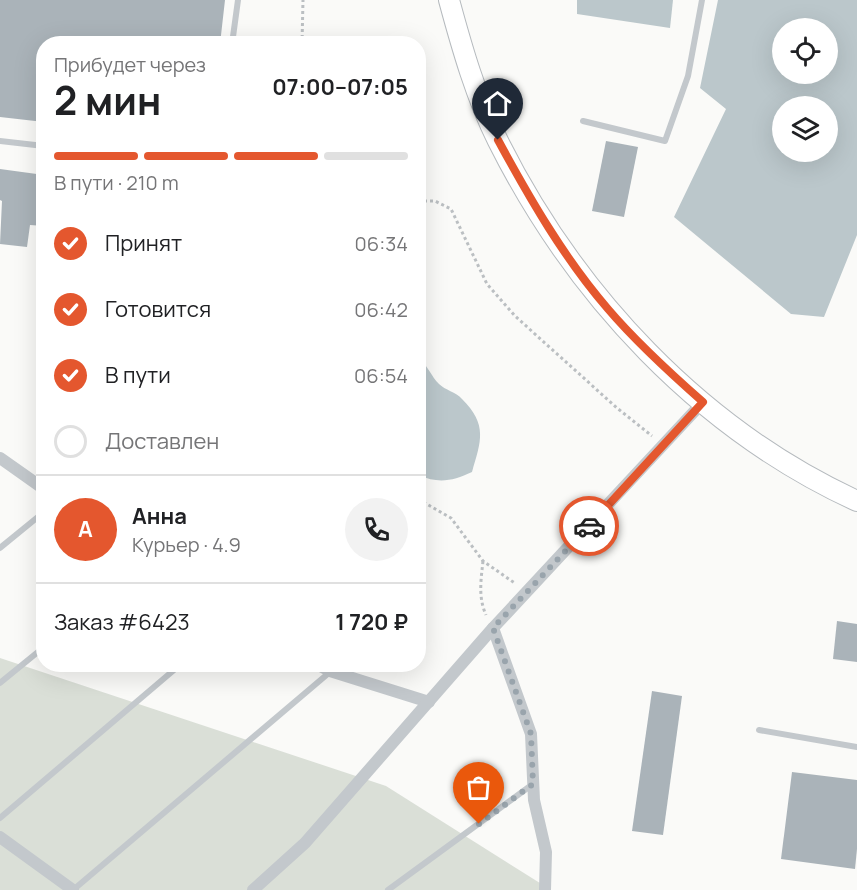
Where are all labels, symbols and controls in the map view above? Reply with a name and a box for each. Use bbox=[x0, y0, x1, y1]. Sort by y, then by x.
map controls bbox=[772, 18, 838, 162]
button: locate bbox=[772, 18, 838, 84]
text: Прибудет через bbox=[54, 51, 206, 78]
text: 07:00–07:05 bbox=[272, 72, 408, 102]
text: 2 мин bbox=[54, 73, 161, 127]
pin bbox=[472, 78, 523, 140]
icon: home bbox=[481, 87, 514, 120]
button: layers bbox=[772, 96, 838, 162]
text: В пути · 210 m bbox=[54, 169, 179, 196]
icon: check bbox=[54, 227, 87, 260]
text: Принят bbox=[105, 228, 182, 258]
text: 06:34 bbox=[355, 230, 408, 257]
icon: check bbox=[54, 293, 87, 326]
text: Готовится bbox=[105, 294, 211, 324]
text: 06:42 bbox=[354, 296, 408, 323]
icon: check bbox=[54, 359, 87, 392]
text: В пути bbox=[105, 360, 171, 390]
text: 06:54 bbox=[354, 362, 408, 389]
text: Доставлен bbox=[105, 426, 219, 456]
courier bbox=[559, 496, 619, 556]
button: phone bbox=[345, 498, 408, 561]
text: Анна bbox=[132, 501, 187, 531]
icon: car bbox=[573, 510, 606, 543]
text: А bbox=[78, 514, 93, 544]
text: Курьер · 4.9 bbox=[132, 531, 241, 558]
text: Заказ #6423 bbox=[54, 607, 190, 637]
text: 1 720 ₽ bbox=[335, 607, 408, 637]
pin bbox=[453, 762, 504, 824]
icon: bag bbox=[462, 771, 495, 804]

